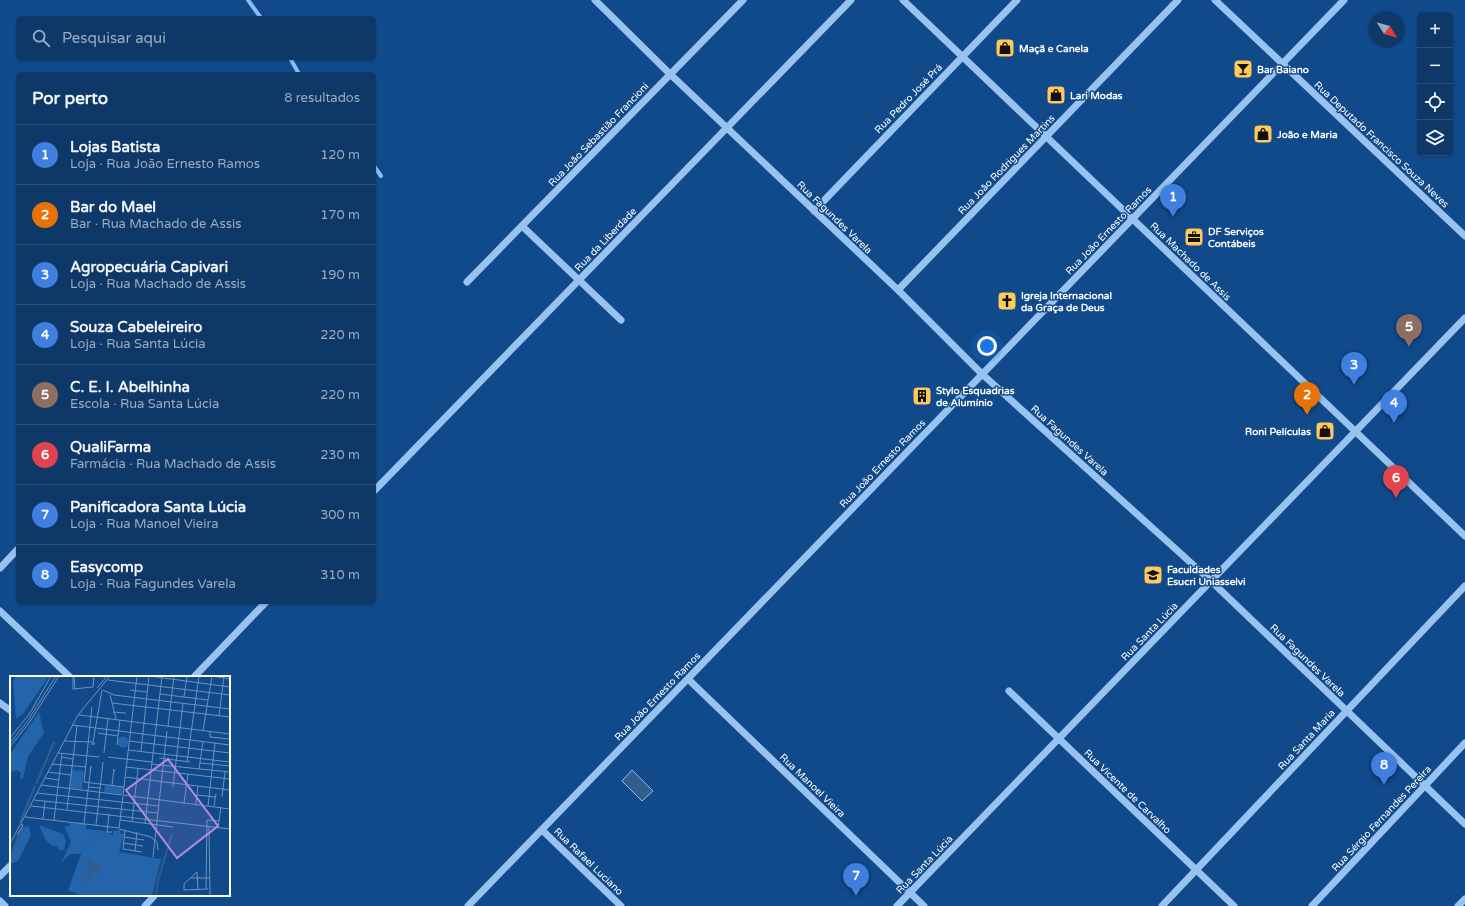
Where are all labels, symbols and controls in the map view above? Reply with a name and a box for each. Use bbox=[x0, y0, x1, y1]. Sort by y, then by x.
north arrow bbox=[1369, 12, 1405, 48]
map controls bbox=[1417, 12, 1453, 156]
button: + bbox=[1417, 12, 1453, 48]
search box bbox=[16, 16, 376, 60]
icon: search bbox=[30, 27, 52, 49]
text: Pesquisar aqui bbox=[62, 29, 166, 47]
shop icon: Maçã e Canela bbox=[994, 37, 1016, 59]
place label: Maçã e Canela bbox=[1019, 43, 1089, 55]
button: − bbox=[1417, 48, 1453, 84]
bar icon: Bar Baiano bbox=[1232, 58, 1254, 80]
street label: Rua Pedro José Prá bbox=[872, 61, 945, 136]
place label: Bar Baiano bbox=[1257, 64, 1309, 76]
street label: Rua Deputado Francisco Souza Neves bbox=[1311, 79, 1451, 211]
street label: Rua João Sebastião Francioni bbox=[546, 80, 651, 189]
shop icon: Lari Modas bbox=[1045, 84, 1067, 106]
button: locate bbox=[1417, 84, 1453, 120]
text: Por perto bbox=[32, 88, 108, 109]
text: 8 resultados bbox=[284, 90, 360, 106]
place label: Lari Modas bbox=[1070, 90, 1123, 102]
street label: Rua João Rodrigues Martins bbox=[956, 112, 1058, 217]
button: layers bbox=[1417, 120, 1453, 156]
shop icon: João e Maria bbox=[1252, 123, 1274, 145]
place label: João e Maria bbox=[1276, 129, 1338, 141]
text: Lojas Batista bbox=[70, 138, 161, 156]
text: 1 bbox=[41, 147, 49, 163]
text: 120 m bbox=[320, 147, 360, 163]
text: Loja · Rua João Ernesto Ramos bbox=[70, 156, 260, 172]
street label: Rua Fagundes Varela bbox=[794, 179, 874, 257]
street label: Rua João Ernesto Ramos bbox=[1063, 184, 1154, 277]
pin: 1 bbox=[1160, 184, 1186, 217]
text: Bar do Mael bbox=[70, 198, 156, 216]
street label: Rua da Liberdade bbox=[572, 205, 639, 274]
text: 2 bbox=[41, 207, 49, 223]
text: 170 m bbox=[320, 207, 360, 223]
text: Bar · Rua Machado de Assis bbox=[70, 216, 241, 232]
street label: Rua Machado de Assis bbox=[1147, 220, 1233, 304]
office icon: DF Serviços Contábeis bbox=[1183, 226, 1205, 248]
place label: DF Serviços Contábeis bbox=[1208, 226, 1264, 250]
text: Agropecuária Capivari bbox=[70, 258, 228, 276]
text: 3 bbox=[41, 267, 49, 283]
text: 190 m bbox=[320, 267, 360, 283]
text: Loja · Rua Machado de Assis bbox=[70, 276, 246, 292]
church icon: Igreja Internacional da Graça de Deus bbox=[996, 290, 1018, 312]
place label: Igreja Internacional da Graça de Deus bbox=[1021, 290, 1112, 314]
pin: 5 bbox=[1396, 314, 1422, 347]
text: Souza Cabeleireiro bbox=[70, 318, 202, 336]
text: 4 bbox=[41, 327, 49, 343]
text: 220 m bbox=[320, 327, 360, 343]
text: Loja · Rua Santa Lúcia bbox=[70, 336, 206, 352]
your location bbox=[977, 336, 997, 356]
pin: 3 bbox=[1341, 352, 1367, 385]
text: C. E. I. Abelhinha bbox=[70, 378, 190, 396]
pin: 2 bbox=[1294, 382, 1320, 415]
building icon: Stylo Esquadrias de Alumínio bbox=[911, 385, 933, 407]
place label: Stylo Esquadrias de Alumínio bbox=[936, 385, 1015, 409]
text: 5 bbox=[41, 387, 49, 403]
text: 220 m bbox=[320, 387, 360, 403]
pin: 4 bbox=[1381, 390, 1407, 423]
text: Escola · Rua Santa Lúcia bbox=[70, 396, 219, 412]
street label: Rua Fagundes Varela bbox=[1028, 403, 1110, 479]
street label: Rua João Ernesto Ramos bbox=[837, 417, 928, 510]
shop icon: Roni Películas bbox=[1314, 420, 1336, 442]
place label: Roni Películas bbox=[1245, 426, 1311, 438]
text: QualiFarma bbox=[70, 438, 151, 456]
text: 6 bbox=[41, 447, 49, 463]
text: 230 m bbox=[320, 447, 360, 463]
text: Farmácia · Rua Machado de Assis bbox=[70, 456, 276, 472]
pin: 6 bbox=[1383, 465, 1409, 498]
text: Panificadora Santa Lúcia bbox=[70, 498, 246, 516]
text: 7 bbox=[41, 507, 49, 523]
text: 300 m bbox=[320, 507, 360, 523]
text: Loja · Rua Manoel Vieira bbox=[70, 516, 219, 532]
text: Easycomp bbox=[70, 558, 143, 576]
school or university icon: Faculdades Esucri Uniasselvi bbox=[1142, 564, 1164, 586]
place label: Faculdades Esucri Uniasselvi bbox=[1167, 564, 1246, 588]
text: 8 bbox=[41, 567, 49, 583]
text: 310 m bbox=[320, 567, 360, 583]
text: Loja · Rua Fagundes Varela bbox=[70, 576, 236, 592]
street label: Rua Santa Lúcia bbox=[1119, 600, 1181, 663]
street label: Rua Fagundes Varela bbox=[1267, 622, 1347, 700]
street label: Rua João Ernesto Ramos bbox=[612, 650, 703, 743]
inset map bbox=[10, 676, 230, 896]
street label: Rua Santa Maria bbox=[1276, 707, 1338, 772]
street label: Rua Vicente de Carvalho bbox=[1081, 747, 1173, 836]
street label: Rua Manoel Vieira bbox=[777, 751, 848, 820]
pin: 8 bbox=[1371, 752, 1397, 785]
street label: Rua Sérgio Fernandes Pereira bbox=[1330, 763, 1434, 874]
street label: Rua Rafael Luciano bbox=[551, 826, 625, 898]
street label: Rua Santa Lúcia bbox=[894, 833, 956, 896]
pin: 7 bbox=[843, 863, 869, 896]

